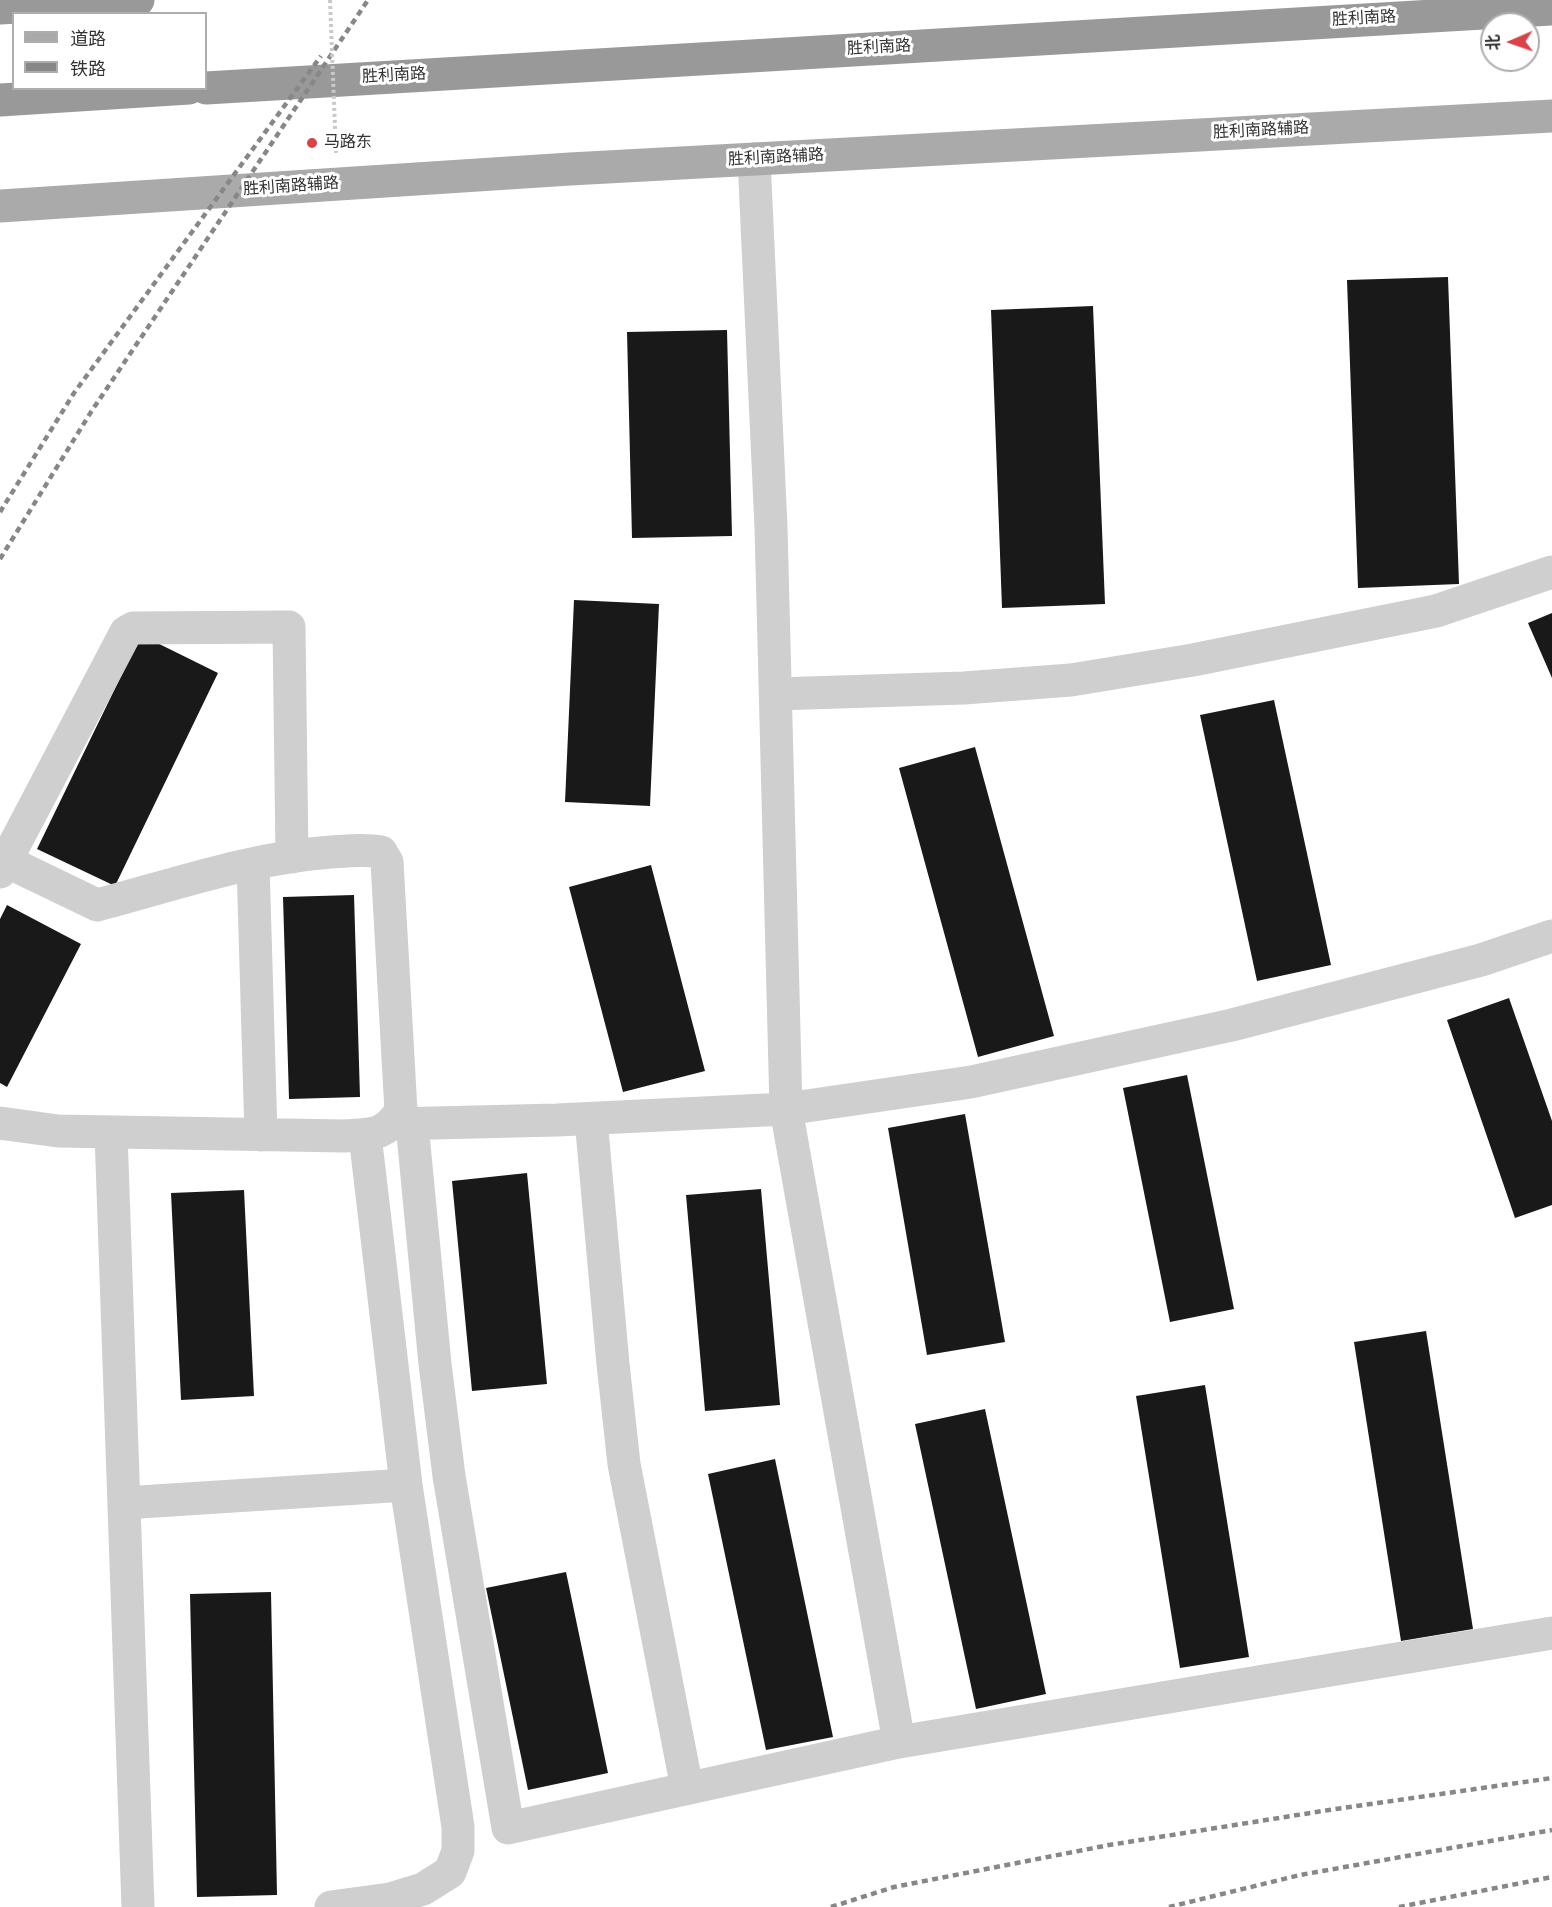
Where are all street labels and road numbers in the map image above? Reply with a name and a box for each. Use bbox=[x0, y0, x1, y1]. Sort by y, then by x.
street label: 胜利南路 bbox=[1332, 8, 1396, 30]
street label: 胜利南路 bbox=[847, 37, 911, 59]
street label: 胜利南路 bbox=[362, 65, 426, 87]
street label: 胜利南路辅路 bbox=[1213, 119, 1309, 143]
street label: 胜利南路辅路 bbox=[728, 146, 824, 170]
street label: 胜利南路辅路 bbox=[242, 174, 340, 200]

